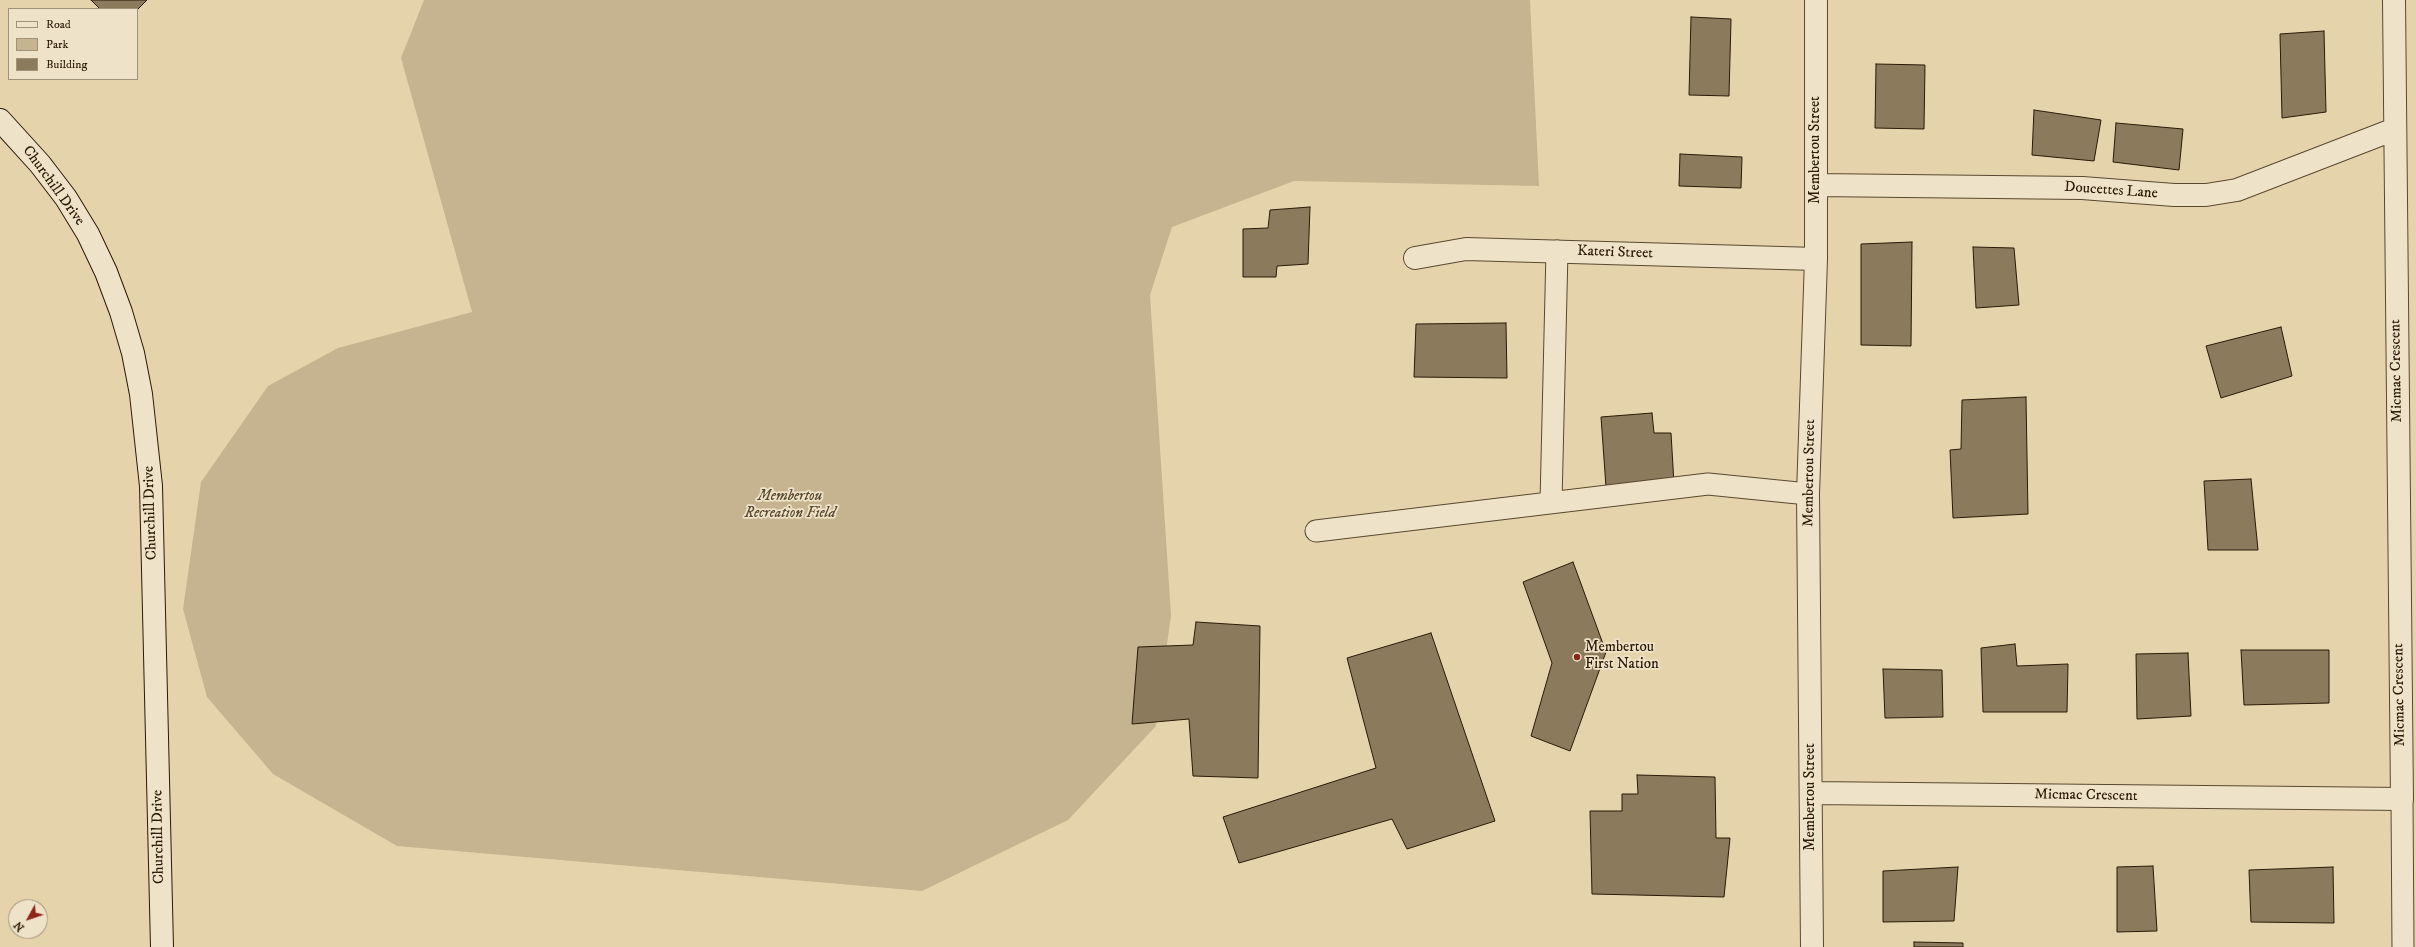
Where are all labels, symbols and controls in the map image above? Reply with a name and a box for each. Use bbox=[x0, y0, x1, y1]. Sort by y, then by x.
legend bbox=[8, 8, 138, 80]
text: Road bbox=[46, 17, 71, 32]
text: Park bbox=[46, 37, 68, 52]
text: Building bbox=[46, 57, 87, 72]
street label: Membertou Street bbox=[1807, 96, 1825, 204]
street label: Churchill Drive bbox=[18, 143, 88, 229]
street label: Doucettes Lane bbox=[2064, 179, 2158, 203]
street label: Kateri Street bbox=[1577, 243, 1653, 263]
street label: Micmac Crescent bbox=[2387, 319, 2407, 423]
street label: Membertou Street bbox=[1800, 419, 1820, 527]
street label: Churchill Drive bbox=[140, 466, 162, 560]
park label: Membertou Recreation Field bbox=[744, 488, 836, 523]
place label: Membertou First Nation bbox=[1585, 639, 1659, 674]
street label: Micmac Crescent bbox=[2390, 643, 2410, 747]
marker: Membertou First Nation bbox=[1572, 652, 1582, 662]
street label: Membertou Street bbox=[1802, 743, 1820, 851]
street label: Micmac Crescent bbox=[2034, 786, 2138, 806]
street label: Churchill Drive bbox=[149, 790, 169, 884]
north arrow bbox=[8, 899, 48, 939]
text: N bbox=[11, 918, 28, 934]

